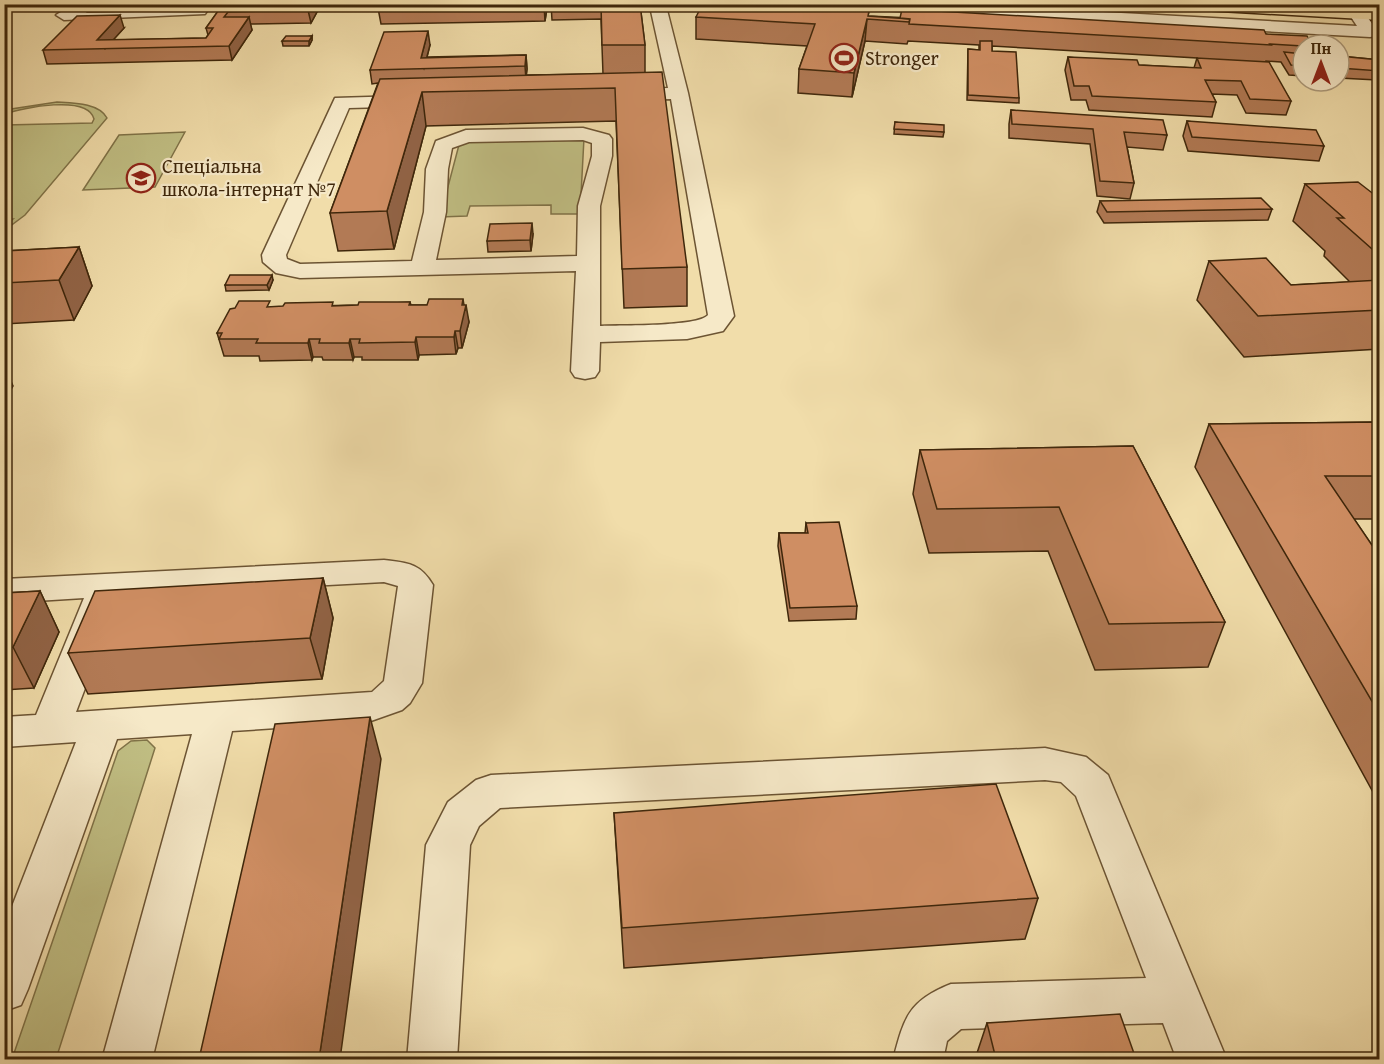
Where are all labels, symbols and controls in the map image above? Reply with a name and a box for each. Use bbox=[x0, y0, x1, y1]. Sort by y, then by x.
north arrow bbox=[1291, 33, 1351, 93]
text: Пн bbox=[1311, 36, 1331, 60]
sports icon: Stronger bbox=[828, 42, 860, 74]
place label: Stronger bbox=[865, 43, 939, 72]
place label: Спеціальна школа-інтернат №7 bbox=[162, 151, 336, 203]
school or university icon: Спеціальна школа-інтернат №7 bbox=[125, 162, 157, 194]

